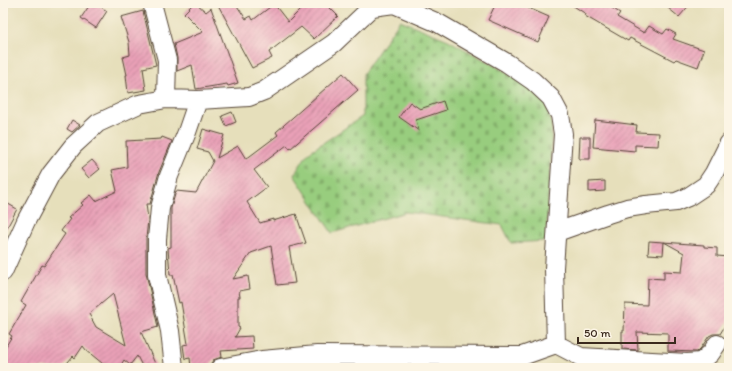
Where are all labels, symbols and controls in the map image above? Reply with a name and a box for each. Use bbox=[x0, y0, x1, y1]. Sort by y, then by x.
scale bar bbox=[578, 319, 675, 345]
text: 50 m bbox=[584, 326, 610, 340]

